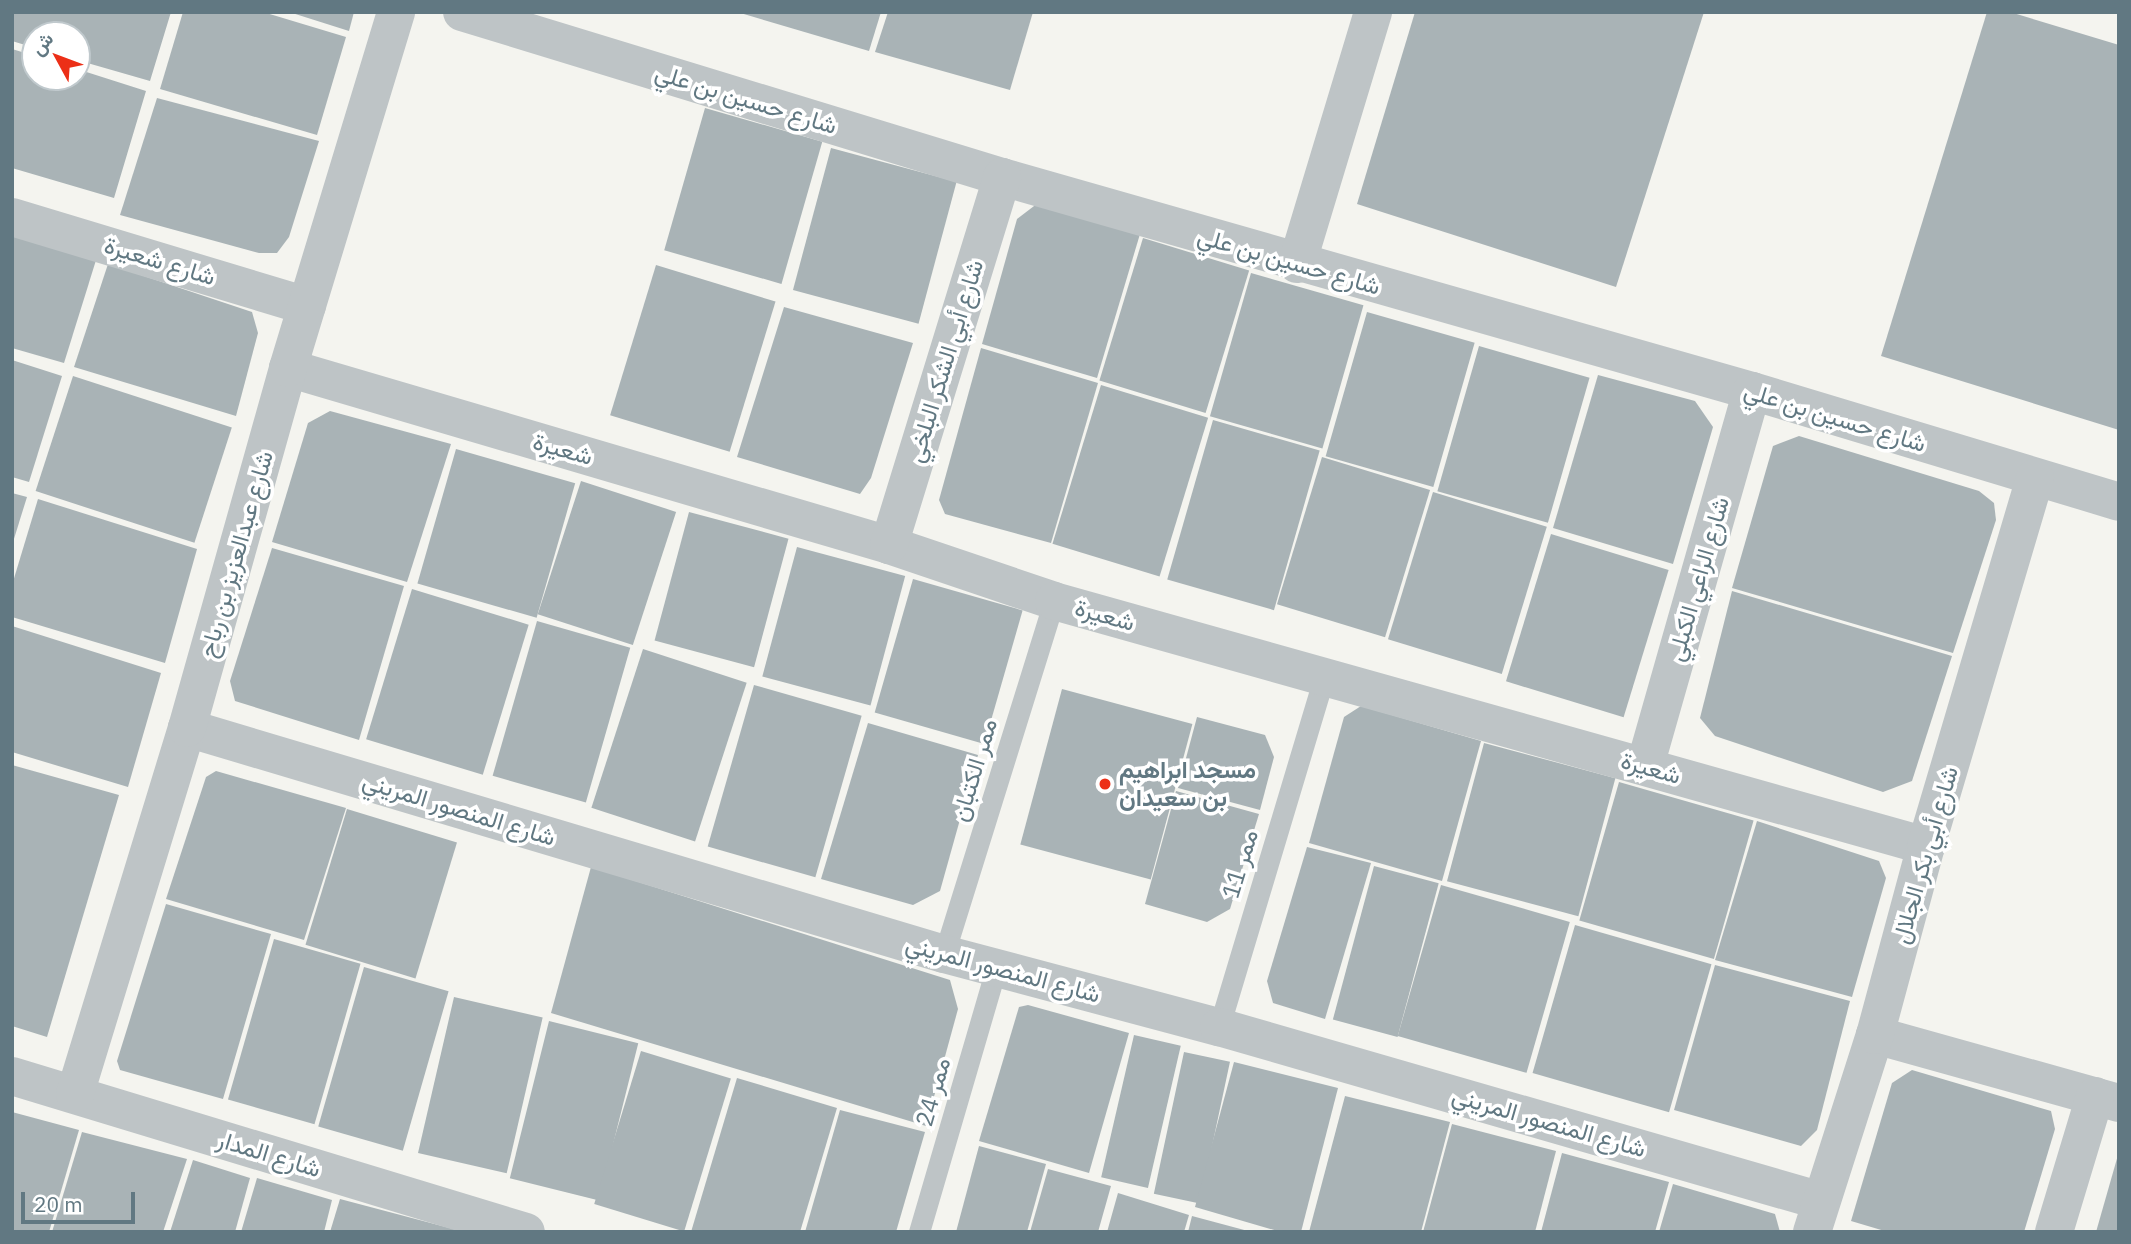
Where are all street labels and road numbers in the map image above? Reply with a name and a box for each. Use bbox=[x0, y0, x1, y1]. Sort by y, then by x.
street label: شارع حسين بن علي bbox=[652, 58, 840, 140]
street label: شارع حسين بن علي bbox=[1194, 221, 1384, 301]
street label: شارع شعيرة bbox=[101, 230, 219, 292]
street label: شارع أبي الشكر البلخي bbox=[900, 256, 990, 466]
street label: شارع حسين بن علي bbox=[1741, 376, 1929, 458]
street label: شعيرة bbox=[530, 427, 596, 471]
street label: شارع عبدالعزيز بن رباح bbox=[193, 447, 279, 661]
street label: شارع الراعي الكبلي bbox=[1661, 494, 1735, 664]
street label: شعيرة bbox=[1072, 593, 1138, 637]
street label: ممر الكتبان bbox=[945, 715, 1003, 825]
street label: شعيرة bbox=[1618, 746, 1684, 790]
street label: شارع أبي بكر الجلال bbox=[1886, 763, 1964, 947]
street label: شارع المنصور المريني bbox=[359, 766, 559, 852]
street label: ممر 11 bbox=[1216, 826, 1264, 902]
street label: شارع المنصور المريني bbox=[903, 929, 1103, 1009]
street label: ممر 24 bbox=[909, 1054, 957, 1130]
street label: شارع المنصور المريني bbox=[1449, 1081, 1649, 1163]
street label: شارع المدار bbox=[214, 1125, 324, 1183]

